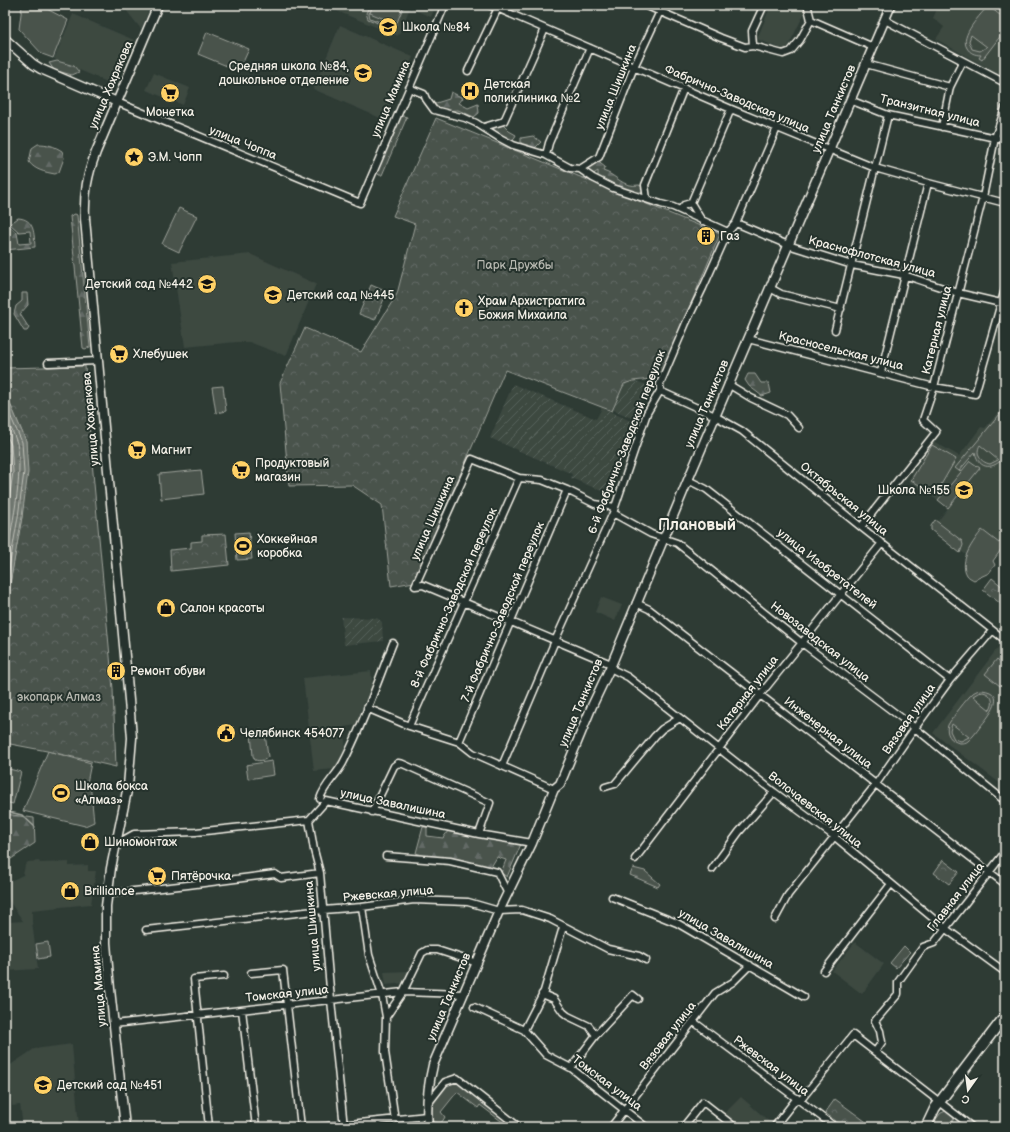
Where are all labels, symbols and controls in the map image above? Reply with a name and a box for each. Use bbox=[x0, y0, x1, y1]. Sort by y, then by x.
school or university icon: Школа №84 bbox=[377, 16, 399, 38]
place label: Школа №84 bbox=[402, 20, 471, 35]
street label: улица Хохрякова bbox=[86, 39, 136, 131]
street label: улица Шишкина bbox=[592, 42, 640, 132]
street label: улица Мамина bbox=[368, 58, 414, 140]
place label: Средняя школа №84, дошкольное отделение bbox=[219, 59, 349, 88]
school or university icon: Средняя школа №84, дошкольное отделение bbox=[352, 62, 374, 84]
street label: Фабрично-Заводская улица bbox=[662, 62, 812, 136]
street label: улица Танкистов bbox=[809, 62, 860, 155]
place label: Детская поликлиника №2 bbox=[484, 77, 580, 106]
hospital icon: Детская поликлиника №2 bbox=[459, 80, 481, 102]
supermarket icon: Монетка bbox=[159, 82, 181, 104]
street label: Транзитная улица bbox=[878, 91, 982, 131]
place label: Монетка bbox=[146, 105, 194, 120]
street label: улица Чоппа bbox=[207, 123, 279, 163]
place icon: Э.М. Чопп bbox=[123, 146, 145, 168]
place label: Э.М. Чопп bbox=[148, 150, 202, 165]
building icon: Газ bbox=[695, 225, 717, 247]
place label: Газ bbox=[720, 229, 740, 244]
street label: Краснофлотская улица bbox=[807, 233, 937, 281]
park label: Парк Дружбы bbox=[477, 258, 553, 273]
school or university icon: Детский сад №442 bbox=[196, 273, 218, 295]
place label: Детский сад №442 bbox=[85, 277, 193, 292]
school or university icon: Детский сад №445 bbox=[262, 284, 284, 306]
street label: Катерная улица bbox=[919, 284, 955, 376]
place label: Детский сад №445 bbox=[287, 288, 395, 303]
place label: Храм Архистратига Божия Михаила bbox=[478, 294, 585, 323]
church icon: Храм Архистратига Божия Михаила bbox=[453, 297, 475, 319]
street label: Красносельская улица bbox=[777, 328, 905, 374]
supermarket icon: Хлебушек bbox=[108, 343, 130, 365]
place label: Хлебушек bbox=[133, 347, 189, 362]
street label: 6-й Фабрично-Заводской переулок bbox=[585, 347, 669, 536]
street label: улица Танкистов bbox=[682, 357, 733, 450]
street label: улица Хохрякова bbox=[79, 371, 103, 467]
supermarket icon: Магнит bbox=[126, 439, 148, 461]
place label: Магнит bbox=[151, 443, 192, 458]
place label: Продуктовый магазин bbox=[255, 456, 329, 485]
supermarket icon: Продуктовый магазин bbox=[230, 459, 252, 481]
street label: Октябрьская улица bbox=[797, 459, 891, 539]
street label: улица Шишкина bbox=[408, 473, 458, 563]
school or university icon: Школа №155 bbox=[953, 479, 975, 501]
place label: Школа №155 bbox=[878, 483, 950, 498]
street label: 8-й Фабрично-Заводской переулок bbox=[407, 505, 501, 690]
district label: Плановый bbox=[658, 516, 736, 535]
street label: 7-й Фабрично-Заводской переулок bbox=[458, 519, 548, 704]
street label: улица Изобретателей bbox=[774, 525, 880, 613]
place label: Хоккейная коробка bbox=[257, 532, 318, 561]
sports icon: Хоккейная коробка bbox=[232, 535, 254, 557]
shop icon: Салон красоты bbox=[155, 597, 177, 619]
street label: Новозаводская улица bbox=[767, 598, 873, 686]
place label: Салон красоты bbox=[180, 601, 265, 616]
street label: Катерная улица bbox=[714, 653, 782, 733]
street label: улица Танкистов bbox=[556, 656, 607, 749]
building icon: Ремонт обуви bbox=[105, 660, 127, 682]
place label: Ремонт обуви bbox=[130, 664, 205, 679]
street label: Вязовая улица bbox=[879, 681, 939, 757]
park label: экопарк Алмаз bbox=[17, 690, 101, 705]
street label: Инженерная улица bbox=[781, 694, 875, 772]
public building icon: Челябинск 454077 bbox=[215, 722, 237, 744]
place label: Челябинск 454077 bbox=[240, 726, 344, 741]
street label: Волочаевская улица bbox=[765, 769, 865, 851]
place label: Школа бокса «Алмаз» bbox=[75, 779, 148, 808]
sports icon: Школа бокса «Алмаз» bbox=[50, 782, 72, 804]
street label: улица Завалишина bbox=[339, 786, 447, 822]
shop icon: Шиномонтаж bbox=[79, 831, 101, 853]
place label: Шиномонтаж bbox=[104, 835, 178, 850]
street label: Главная улица bbox=[924, 859, 988, 935]
supermarket icon: Пятёрочка bbox=[146, 865, 168, 887]
place label: Пятёрочка bbox=[171, 869, 231, 884]
shop icon: Brilliance bbox=[59, 880, 81, 902]
street label: улица Шишкина bbox=[302, 880, 324, 972]
street label: Ржевская улица bbox=[342, 883, 434, 905]
place label: Brilliance bbox=[84, 884, 135, 899]
street label: улица Завалишина bbox=[676, 906, 776, 972]
street label: улица Мамина bbox=[88, 944, 110, 1028]
street label: улица Танкистов bbox=[424, 950, 475, 1043]
street label: Томская улица bbox=[245, 982, 329, 1006]
street label: Вязовая улица bbox=[637, 999, 699, 1073]
street label: Ржевская улица bbox=[730, 1033, 812, 1099]
street label: Томская улица bbox=[569, 1052, 645, 1114]
north arrow bbox=[948, 1070, 988, 1110]
school or university icon: Детский сад №451 bbox=[32, 1074, 54, 1096]
place label: Детский сад №451 bbox=[57, 1078, 162, 1093]
text: С bbox=[960, 1092, 971, 1106]

